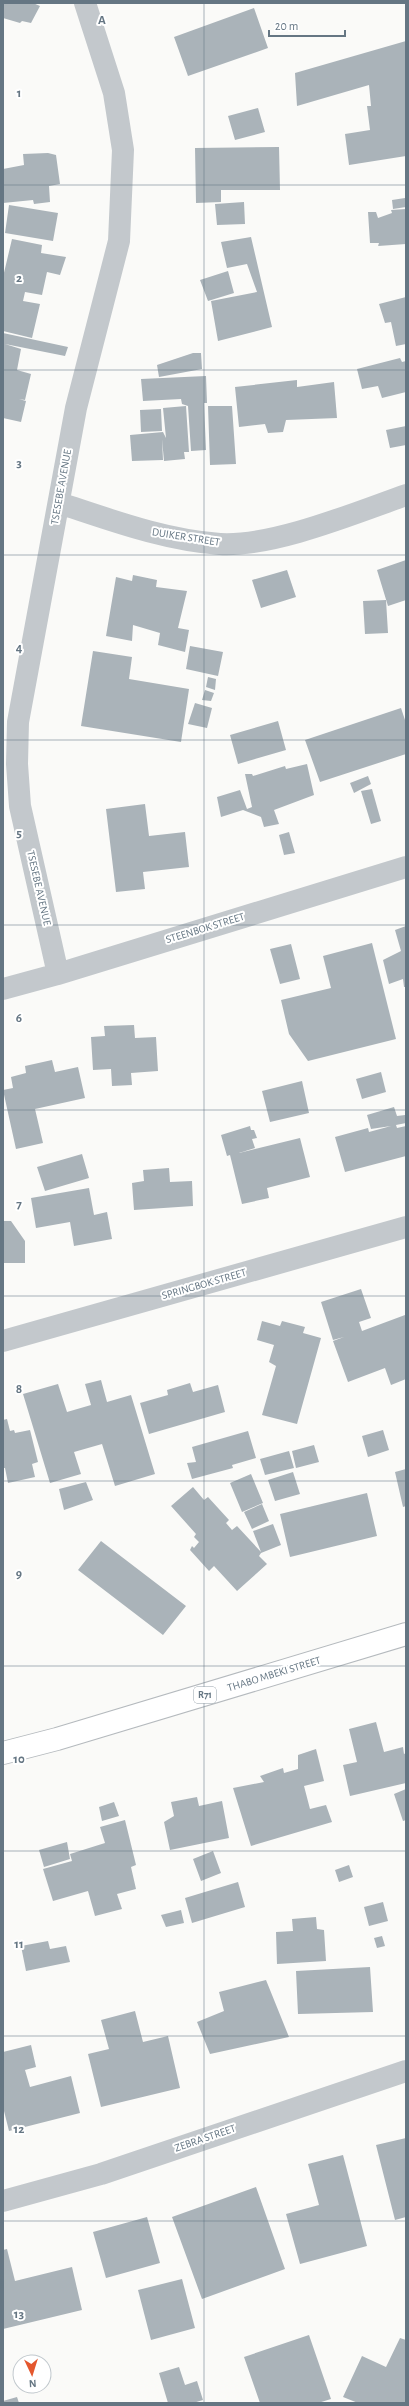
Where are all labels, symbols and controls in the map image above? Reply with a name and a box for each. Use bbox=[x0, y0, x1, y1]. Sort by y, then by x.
scale bar bbox=[269, 12, 345, 38]
text: A bbox=[98, 14, 106, 27]
text: 20 m bbox=[275, 20, 298, 32]
text: 1 bbox=[17, 87, 21, 100]
text: 2 bbox=[16, 272, 22, 285]
street label: TSESEBE AVENUE bbox=[49, 448, 73, 526]
text: 3 bbox=[16, 457, 22, 470]
street label: DUIKER STREET bbox=[151, 526, 221, 548]
text: 4 bbox=[16, 642, 23, 655]
text: 5 bbox=[16, 827, 22, 840]
street label: TSESEBE AVENUE bbox=[25, 849, 53, 927]
street label: STEENBOK STREET bbox=[164, 911, 246, 945]
text: 6 bbox=[16, 1012, 22, 1025]
text: 7 bbox=[16, 1198, 22, 1211]
street label: SPRINGBOK STREET bbox=[161, 1267, 248, 1301]
text: 8 bbox=[16, 1383, 22, 1396]
text: 9 bbox=[16, 1568, 22, 1581]
street label: THABO MBEKI STREET bbox=[226, 1654, 323, 1693]
road number: R71 bbox=[194, 1687, 216, 1703]
text: 10 bbox=[13, 1753, 25, 1766]
text: 11 bbox=[14, 1938, 24, 1951]
street label: ZEBRA STREET bbox=[173, 2122, 238, 2154]
text: 12 bbox=[14, 2123, 24, 2136]
text: 13 bbox=[14, 2308, 25, 2321]
north arrow bbox=[12, 2354, 52, 2394]
text: N bbox=[28, 2378, 37, 2389]

